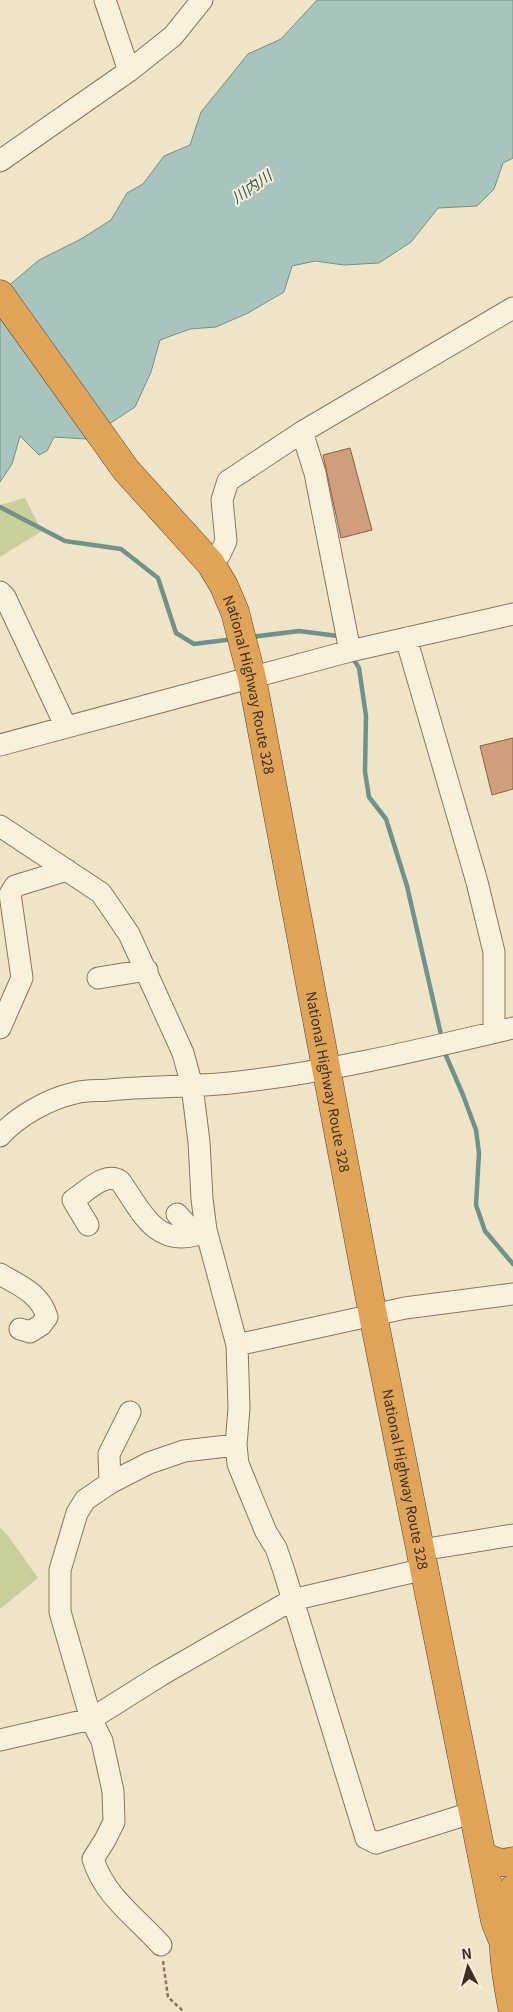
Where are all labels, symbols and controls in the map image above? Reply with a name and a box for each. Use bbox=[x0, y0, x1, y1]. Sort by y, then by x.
water label: 川内川 bbox=[227, 163, 277, 208]
street label: National Highway Route 328 bbox=[219, 592, 280, 776]
street label: National Highway Route 328 bbox=[302, 990, 356, 1174]
street label: National Highway Route 328 bbox=[378, 1387, 434, 1571]
north arrow bbox=[443, 1942, 493, 1992]
text: N bbox=[460, 1943, 473, 1964]

